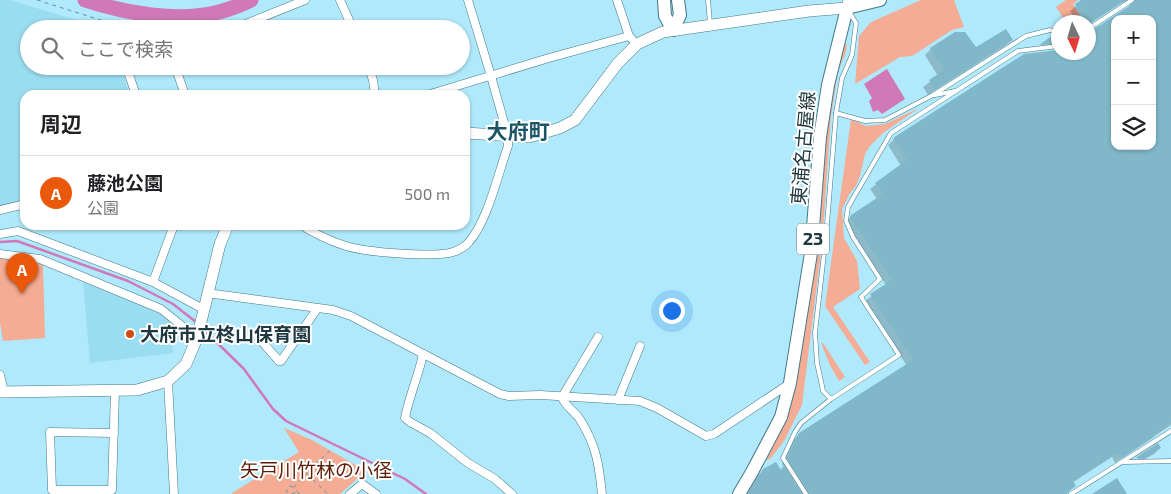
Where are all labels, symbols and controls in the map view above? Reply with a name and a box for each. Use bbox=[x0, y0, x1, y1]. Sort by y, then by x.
north arrow bbox=[1051, 15, 1096, 60]
map controls bbox=[1111, 15, 1156, 150]
button: + bbox=[1111, 15, 1156, 60]
search box bbox=[20, 20, 470, 75]
icon: search bbox=[38, 34, 66, 62]
text: ここで検索 bbox=[78, 37, 173, 60]
button: − bbox=[1111, 60, 1156, 105]
street label: 東浦名古屋線 bbox=[786, 90, 819, 206]
button: layers bbox=[1111, 105, 1156, 150]
text: 周辺 bbox=[40, 111, 82, 136]
district label: 大府町 bbox=[487, 118, 550, 143]
text: 藤池公園 bbox=[87, 171, 163, 194]
text: A bbox=[51, 184, 61, 203]
text: 500 m bbox=[405, 184, 450, 203]
text: 公園 bbox=[87, 198, 119, 217]
road number: 23 bbox=[797, 223, 829, 254]
pin: A bbox=[6, 253, 38, 294]
your location bbox=[659, 298, 685, 324]
place label: 大府市立柊山保育園 bbox=[140, 322, 311, 345]
marker: 大府市立柊山保育園 bbox=[124, 328, 136, 340]
park label: 矢戸川竹林の小径 bbox=[240, 458, 392, 481]

